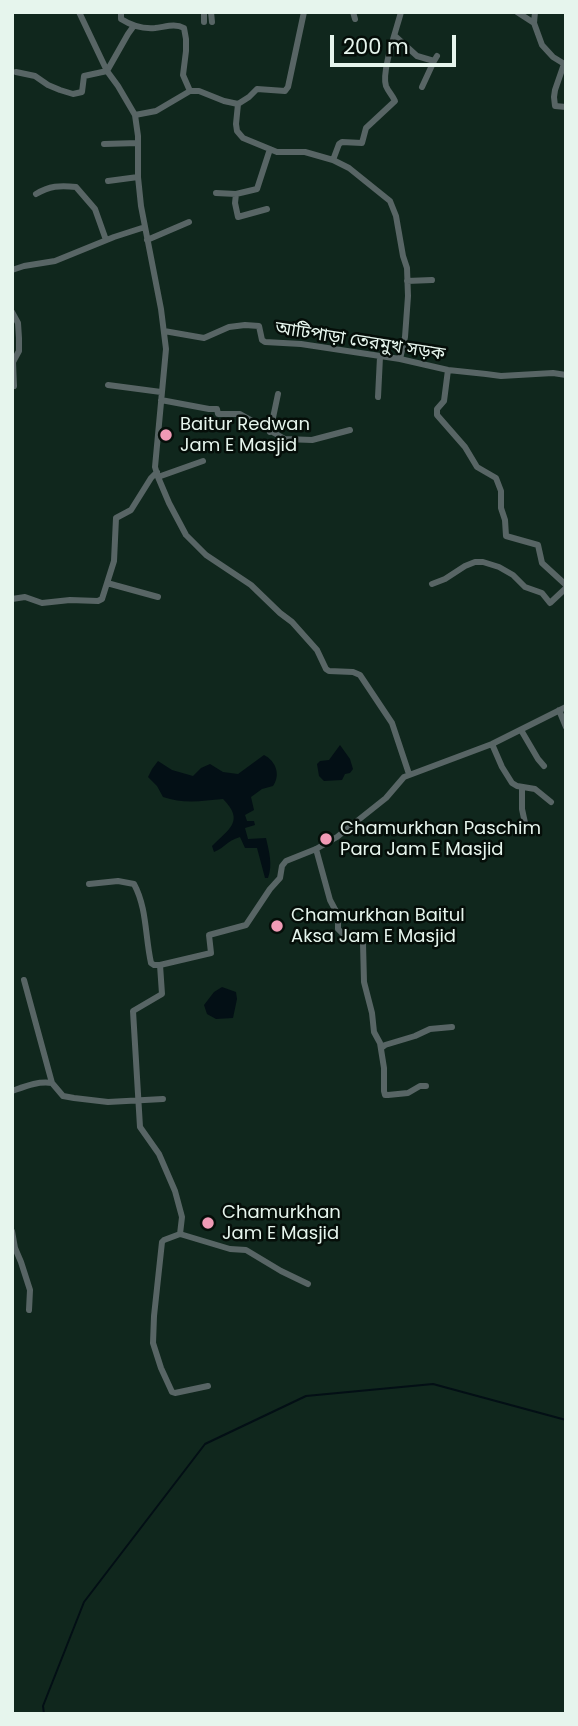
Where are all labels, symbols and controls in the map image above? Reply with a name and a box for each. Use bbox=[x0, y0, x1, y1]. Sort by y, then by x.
scale bar bbox=[333, 21, 459, 65]
text: 200 m bbox=[343, 32, 409, 61]
street label: আটিপাড়া তেরমুখ সড়ক bbox=[273, 318, 447, 366]
place label: Baitur Redwan Jam E Masjid bbox=[180, 414, 310, 457]
marker: Baitur Redwan Jam E Masjid bbox=[158, 427, 174, 443]
place label: Chamurkhan Paschim Para Jam E Masjid bbox=[340, 818, 541, 860]
marker: Chamurkhan Paschim Para Jam E Masjid bbox=[318, 831, 334, 847]
place label: Chamurkhan Baitul Aksa Jam E Masjid bbox=[291, 905, 465, 948]
marker: Chamurkhan Baitul Aksa Jam E Masjid bbox=[269, 918, 285, 934]
place label: Chamurkhan Jam E Masjid bbox=[222, 1202, 341, 1244]
marker: Chamurkhan Jam E Masjid bbox=[200, 1215, 216, 1231]

